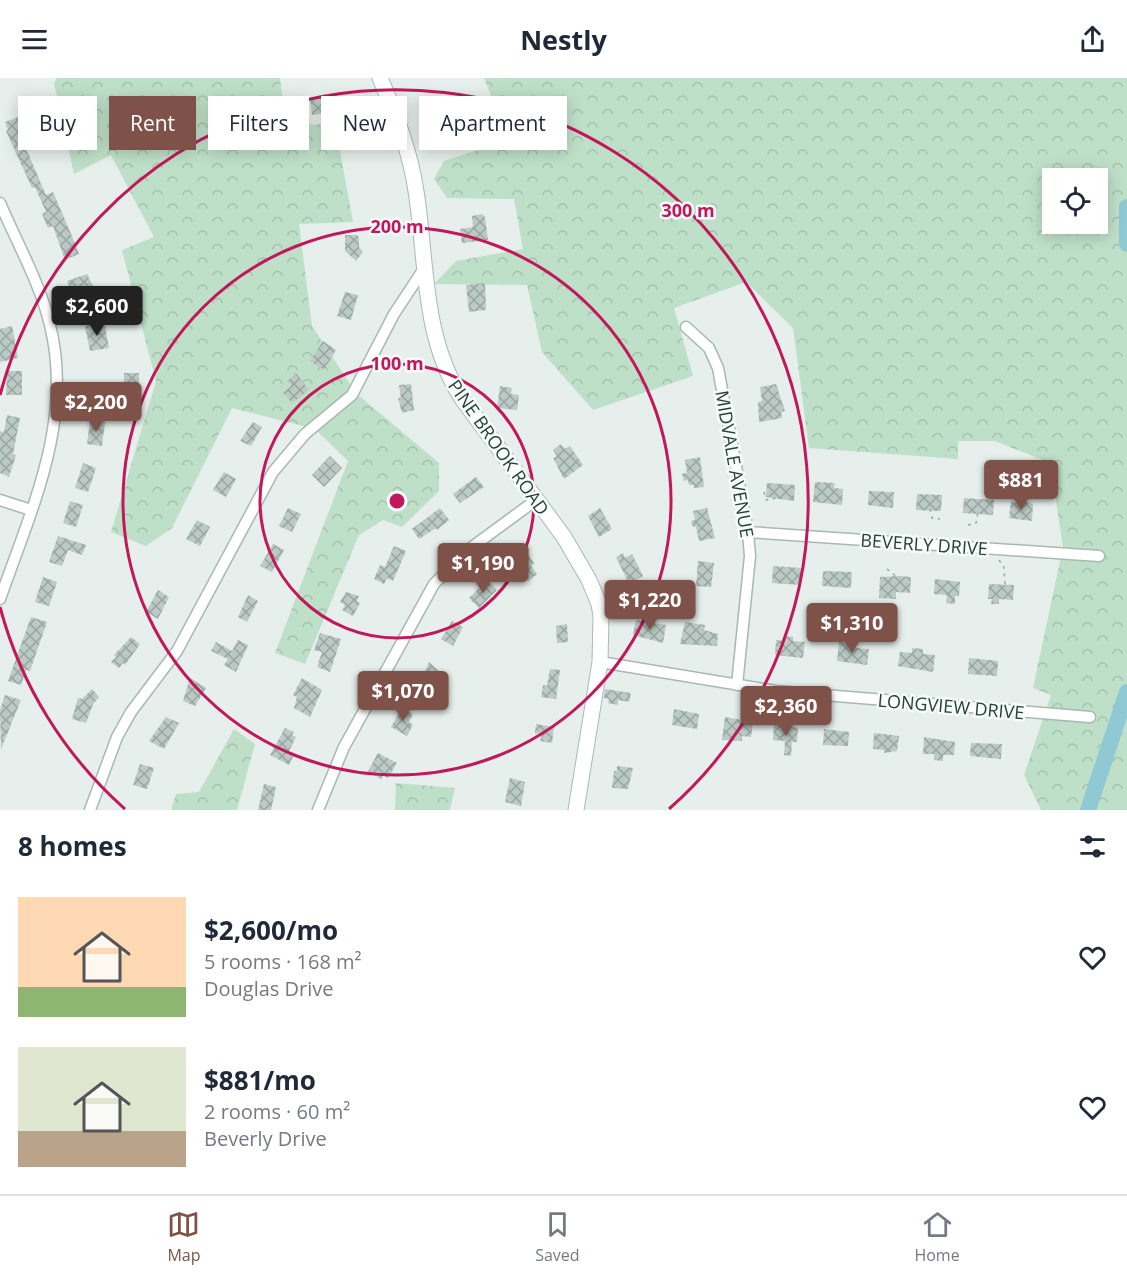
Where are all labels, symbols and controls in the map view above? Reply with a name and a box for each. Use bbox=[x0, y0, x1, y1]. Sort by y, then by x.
text: Nestly bbox=[520, 21, 607, 58]
icon: menu bbox=[18, 23, 51, 56]
icon: share bbox=[1076, 23, 1109, 56]
chip: Buy bbox=[18, 96, 97, 150]
chip: Rent bbox=[109, 96, 196, 150]
chip: Filters bbox=[208, 96, 309, 150]
chip: New bbox=[321, 96, 407, 150]
chip: Apartment bbox=[419, 96, 567, 150]
map controls bbox=[1042, 168, 1108, 234]
button: locate bbox=[1042, 168, 1108, 234]
text: 300 m bbox=[661, 198, 715, 222]
text: 200 m bbox=[370, 214, 424, 238]
pin: $2,600 bbox=[48, 286, 146, 337]
text: $2,600 bbox=[66, 292, 128, 319]
text: 100 m bbox=[370, 351, 424, 375]
street label: PINE BROOK ROAD bbox=[443, 375, 555, 519]
pin: $2,200 bbox=[47, 382, 145, 433]
text: $2,200 bbox=[65, 388, 127, 415]
street label: MIDVALE AVENUE bbox=[710, 388, 760, 540]
pin: $881 bbox=[985, 460, 1057, 511]
text: $881 bbox=[998, 466, 1044, 493]
centre of rings bbox=[387, 491, 407, 511]
street label: BEVERLY DRIVE bbox=[860, 528, 988, 560]
pin: $1,190 bbox=[434, 543, 532, 594]
text: $1,190 bbox=[452, 549, 514, 576]
pin: $1,220 bbox=[601, 580, 699, 631]
text: $1,220 bbox=[619, 586, 681, 613]
pin: $1,310 bbox=[803, 603, 901, 654]
text: $1,310 bbox=[821, 609, 883, 636]
pin: $1,070 bbox=[354, 671, 452, 722]
text: $1,070 bbox=[372, 677, 434, 704]
pin: $2,360 bbox=[737, 686, 835, 737]
street label: LONGVIEW DRIVE bbox=[877, 688, 1025, 724]
text: $2,360 bbox=[755, 692, 817, 719]
text: 8 homes bbox=[18, 828, 127, 864]
icon: filters bbox=[1076, 830, 1109, 863]
text: $2,600/mo bbox=[204, 912, 338, 948]
icon: home bbox=[66, 921, 138, 993]
icon: heart bbox=[1076, 941, 1109, 974]
text: 5 rooms · 168 m² bbox=[204, 948, 362, 975]
text: Douglas Drive bbox=[204, 975, 334, 1002]
text: $881/mo bbox=[204, 1062, 316, 1098]
icon: home bbox=[66, 1071, 138, 1143]
icon: heart bbox=[1076, 1091, 1109, 1124]
text: 2 rooms · 60 m² bbox=[204, 1098, 350, 1125]
text: Beverly Drive bbox=[204, 1125, 327, 1152]
tab: Map bbox=[167, 1208, 200, 1266]
tab: Saved bbox=[535, 1208, 580, 1266]
tab: Home bbox=[914, 1208, 960, 1266]

